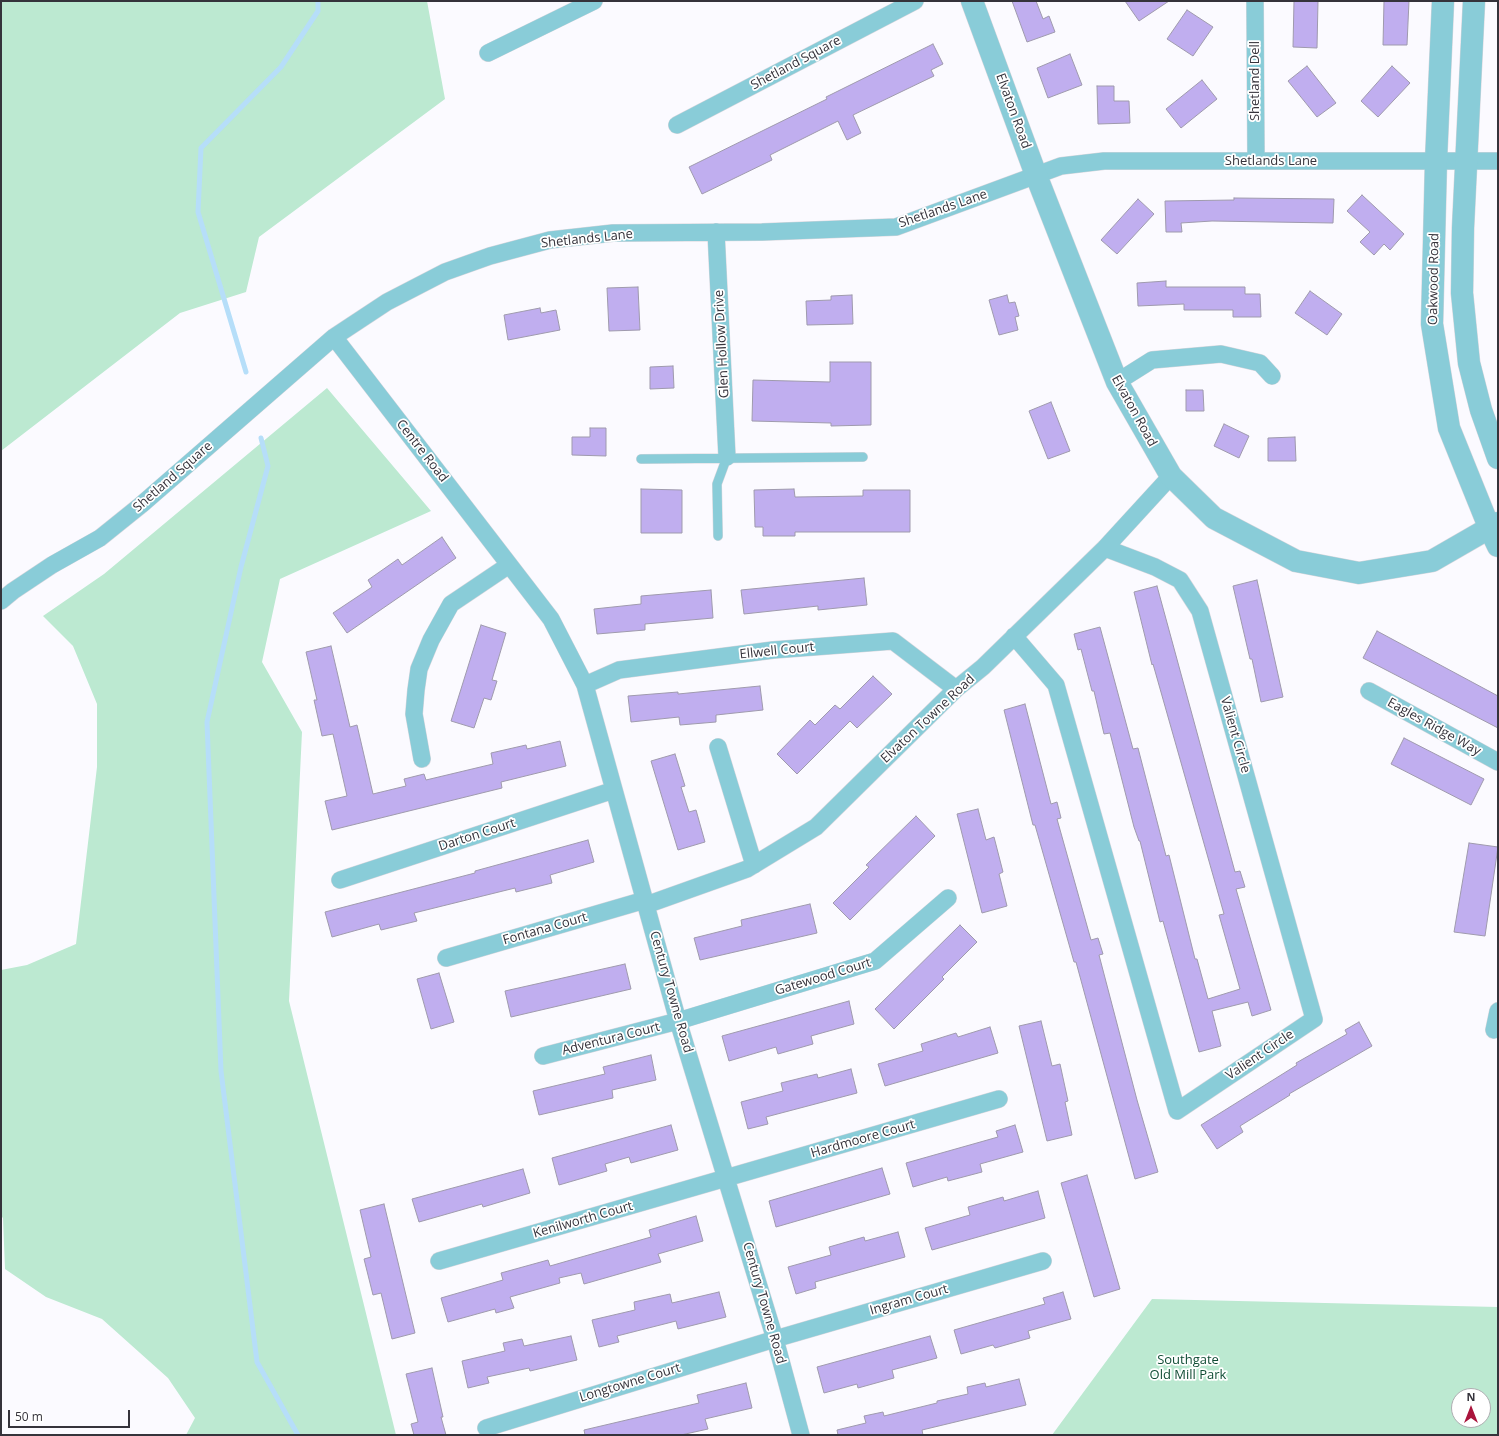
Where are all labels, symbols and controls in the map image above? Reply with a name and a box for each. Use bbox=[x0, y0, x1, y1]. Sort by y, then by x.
street label: Shetland Square bbox=[748, 33, 844, 93]
street label: Shetland Dell bbox=[1247, 41, 1263, 121]
street label: Elvaton Road bbox=[992, 71, 1034, 151]
street label: Shetlands Lane bbox=[1225, 153, 1317, 169]
street label: Shetlands Lane bbox=[897, 187, 989, 231]
street label: Shetlands Lane bbox=[540, 226, 634, 252]
street label: Oakwood Road bbox=[1425, 233, 1443, 325]
street label: Glen Hollow Drive bbox=[711, 289, 733, 399]
street label: Elvaton Road bbox=[1108, 373, 1160, 449]
street label: Centre Road bbox=[393, 417, 451, 485]
street label: Shetland Square bbox=[130, 438, 216, 516]
street label: Ellwell Court bbox=[739, 639, 815, 663]
street label: Elvaton Towne Road bbox=[878, 671, 978, 767]
street label: Valient Circle bbox=[1217, 695, 1253, 775]
street label: Eagles Ridge Way bbox=[1385, 695, 1483, 759]
street label: Darton Court bbox=[437, 815, 517, 855]
street label: Fontana Court bbox=[501, 910, 589, 948]
street label: Century Towne Road bbox=[646, 929, 696, 1055]
street label: Gatewood Court bbox=[773, 955, 873, 999]
street label: Adventura Court bbox=[560, 1019, 662, 1059]
street label: Valient Circle bbox=[1223, 1027, 1297, 1083]
street label: Hardmoore Court bbox=[809, 1117, 917, 1161]
street label: Kenilworth Court bbox=[531, 1198, 635, 1242]
street label: Century Towne Road bbox=[739, 1240, 789, 1366]
street label: Ingram Court bbox=[868, 1281, 950, 1319]
park label: Southgate Old Mill Park bbox=[1150, 1352, 1226, 1383]
street label: Longtowne Court bbox=[578, 1360, 682, 1406]
north arrow bbox=[1451, 1388, 1491, 1428]
text: N bbox=[1467, 1389, 1475, 1404]
scale bar bbox=[10, 1402, 132, 1428]
text: 50 m bbox=[15, 1408, 43, 1425]

